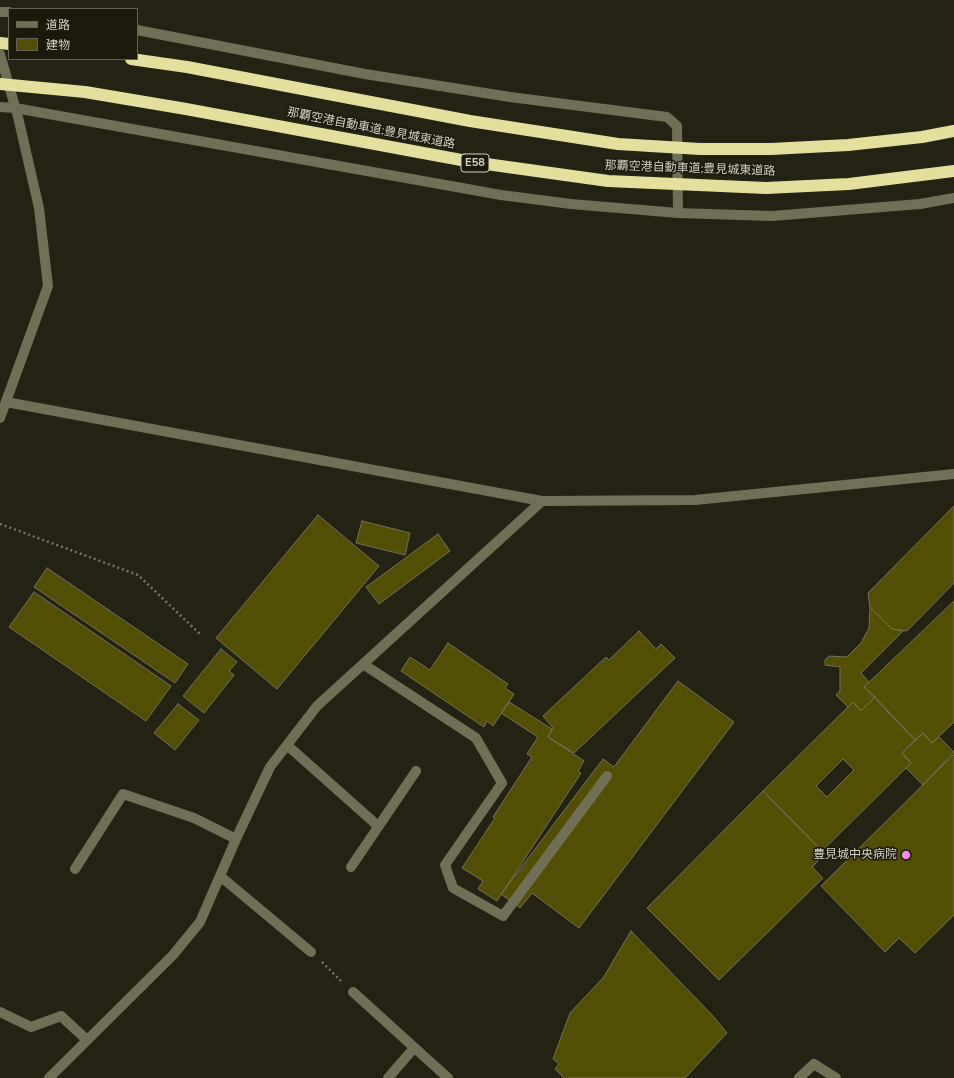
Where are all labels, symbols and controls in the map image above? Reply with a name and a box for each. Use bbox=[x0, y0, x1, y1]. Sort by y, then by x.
legend bbox=[8, 8, 138, 60]
text: 道路 bbox=[46, 17, 70, 33]
text: 建物 bbox=[46, 37, 70, 53]
street label: 那覇空港自動車道;豊見城東道路 bbox=[286, 106, 456, 152]
road number: E58 bbox=[461, 154, 489, 172]
street label: 那覇空港自動車道;豊見城東道路 bbox=[604, 159, 776, 179]
place label: 豊見城中央病院 bbox=[813, 848, 897, 862]
marker: 豊見城中央病院 bbox=[900, 849, 912, 861]

